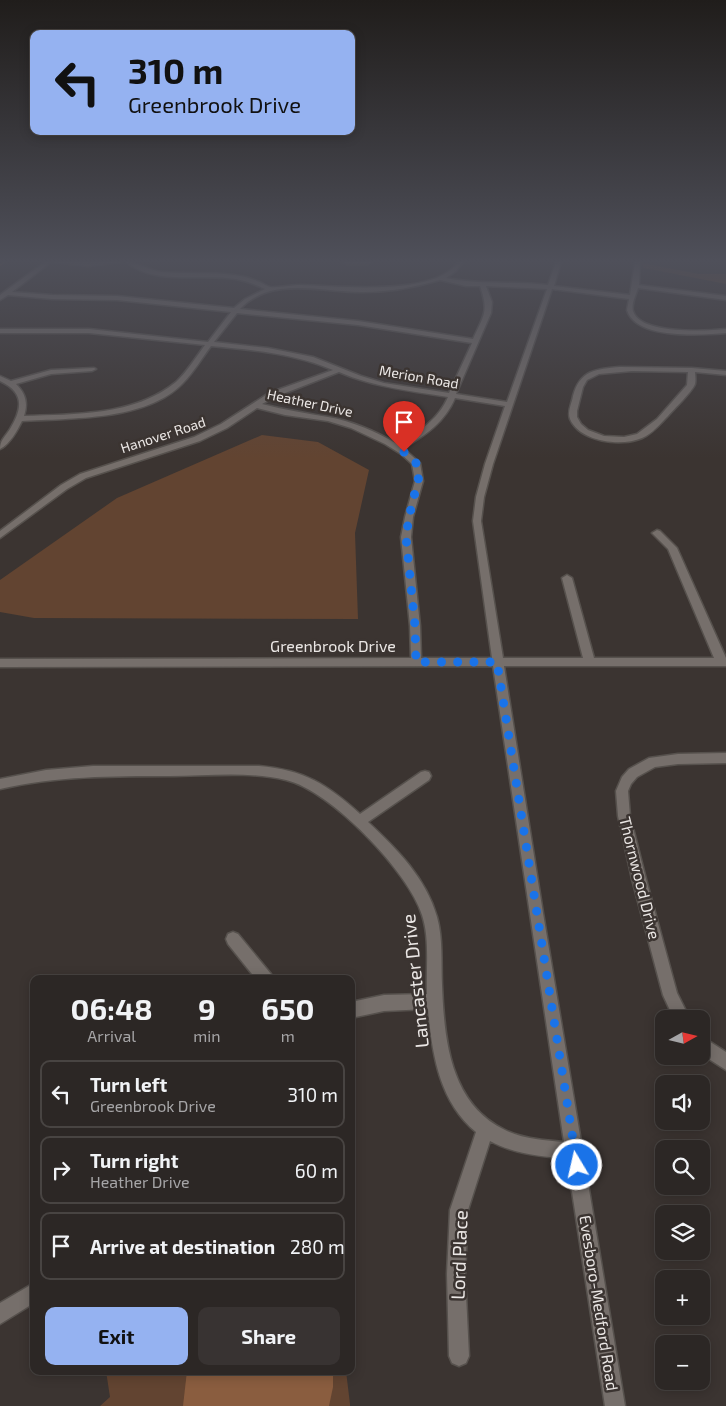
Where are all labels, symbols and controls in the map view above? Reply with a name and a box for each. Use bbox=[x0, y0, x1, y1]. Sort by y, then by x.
text: 310 m bbox=[128, 49, 223, 91]
icon: left bbox=[45, 50, 110, 115]
text: Greenbrook Drive bbox=[128, 91, 301, 117]
street label: Merion Road bbox=[378, 361, 460, 392]
street label: Heather Drive bbox=[266, 385, 355, 420]
pin bbox=[383, 401, 425, 452]
icon: arrive bbox=[390, 408, 418, 436]
street label: Hanover Road bbox=[118, 413, 208, 456]
street label: Greenbrook Drive bbox=[270, 636, 396, 655]
street label: Thornwood Drive bbox=[616, 815, 665, 941]
street label: Lancaster Drive bbox=[396, 913, 433, 1049]
text: 06:48 bbox=[71, 990, 153, 1026]
text: 9 bbox=[198, 990, 216, 1026]
text: 650 bbox=[261, 990, 314, 1026]
north arrow bbox=[655, 1010, 710, 1065]
map controls bbox=[655, 1010, 710, 1390]
text: Arrival bbox=[87, 1026, 136, 1045]
text: min bbox=[193, 1026, 221, 1045]
text: m bbox=[281, 1026, 295, 1045]
text: Turn left bbox=[90, 1073, 167, 1096]
button: sound bbox=[655, 1075, 710, 1130]
icon: left bbox=[47, 1080, 75, 1108]
text: 310 m bbox=[288, 1083, 338, 1106]
text: Greenbrook Drive bbox=[90, 1096, 216, 1115]
position arrow bbox=[550, 1138, 602, 1190]
button: search bbox=[655, 1140, 710, 1195]
text: Turn right bbox=[90, 1149, 178, 1172]
icon: right bbox=[47, 1156, 75, 1184]
text: 60 m bbox=[295, 1159, 338, 1182]
text: Heather Drive bbox=[90, 1172, 190, 1191]
button: layers bbox=[655, 1205, 710, 1260]
street label: Lord Place bbox=[445, 1210, 472, 1300]
street label: Evesboro-Medford Road bbox=[576, 1214, 623, 1392]
icon: arrive bbox=[47, 1232, 75, 1260]
text: Arrive at destination bbox=[90, 1235, 275, 1258]
text: 280 m bbox=[290, 1235, 345, 1258]
button: + bbox=[655, 1270, 710, 1325]
button: Exit bbox=[45, 1307, 188, 1365]
button: Share bbox=[198, 1307, 340, 1365]
button: − bbox=[655, 1335, 710, 1390]

